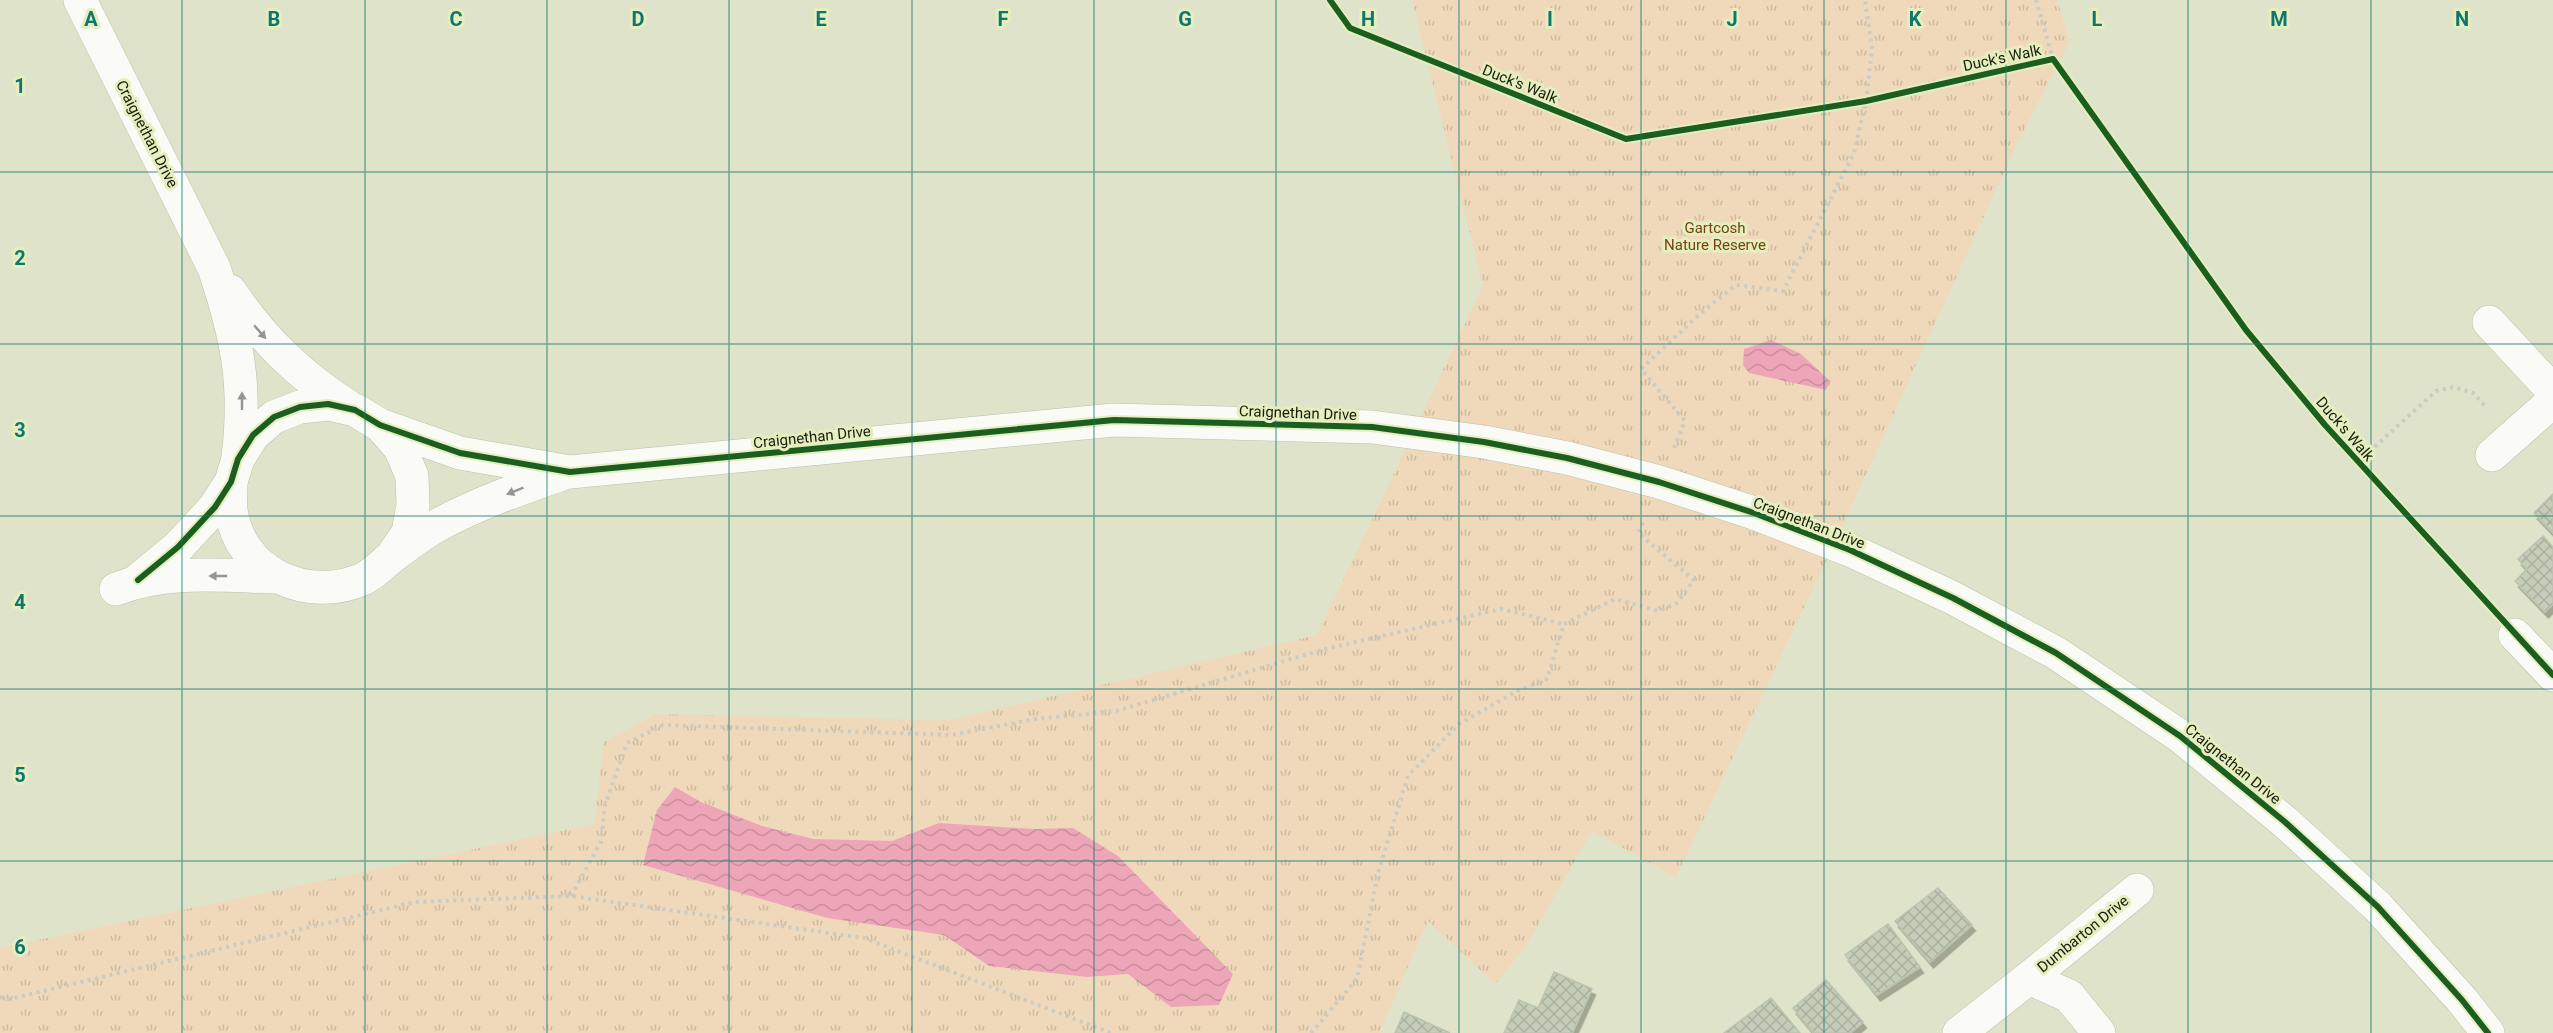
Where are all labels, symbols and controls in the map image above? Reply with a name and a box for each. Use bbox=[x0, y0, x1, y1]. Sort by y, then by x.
text: A bbox=[84, 7, 98, 31]
text: B bbox=[268, 7, 280, 31]
text: C bbox=[449, 7, 463, 31]
text: D bbox=[632, 7, 645, 31]
text: E bbox=[815, 7, 827, 31]
text: F bbox=[998, 7, 1009, 31]
text: G bbox=[1178, 7, 1192, 31]
text: H bbox=[1361, 7, 1375, 31]
text: I bbox=[1547, 7, 1553, 31]
text: J bbox=[1726, 7, 1738, 31]
text: K bbox=[1909, 7, 1922, 31]
text: L bbox=[2092, 7, 2103, 31]
text: M bbox=[2270, 7, 2288, 31]
text: N bbox=[2455, 7, 2469, 31]
street label: Duck's Walk bbox=[1961, 41, 2043, 75]
street label: Duck's Walk bbox=[1480, 61, 1561, 107]
text: 1 bbox=[14, 74, 26, 98]
street label: Craignethan Drive bbox=[112, 77, 182, 191]
park label: Gartcosh Nature Reserve bbox=[1664, 219, 1766, 254]
text: 2 bbox=[14, 246, 26, 270]
one-way arrow bbox=[254, 324, 267, 340]
one-way arrow bbox=[237, 391, 247, 410]
street label: Duck's Walk bbox=[2312, 393, 2378, 465]
street label: Craignethan Drive bbox=[1239, 402, 1357, 424]
text: 3 bbox=[14, 418, 26, 442]
street label: Craignethan Drive bbox=[752, 422, 872, 452]
one-way arrow bbox=[505, 487, 523, 497]
street label: Craignethan Drive bbox=[1751, 493, 1867, 553]
one-way arrow bbox=[209, 571, 228, 581]
text: 4 bbox=[14, 590, 26, 614]
street label: Craignethan Drive bbox=[2181, 720, 2285, 808]
text: 5 bbox=[14, 763, 26, 787]
street label: Dumbarton Drive bbox=[2034, 892, 2132, 976]
text: 6 bbox=[14, 935, 26, 959]

